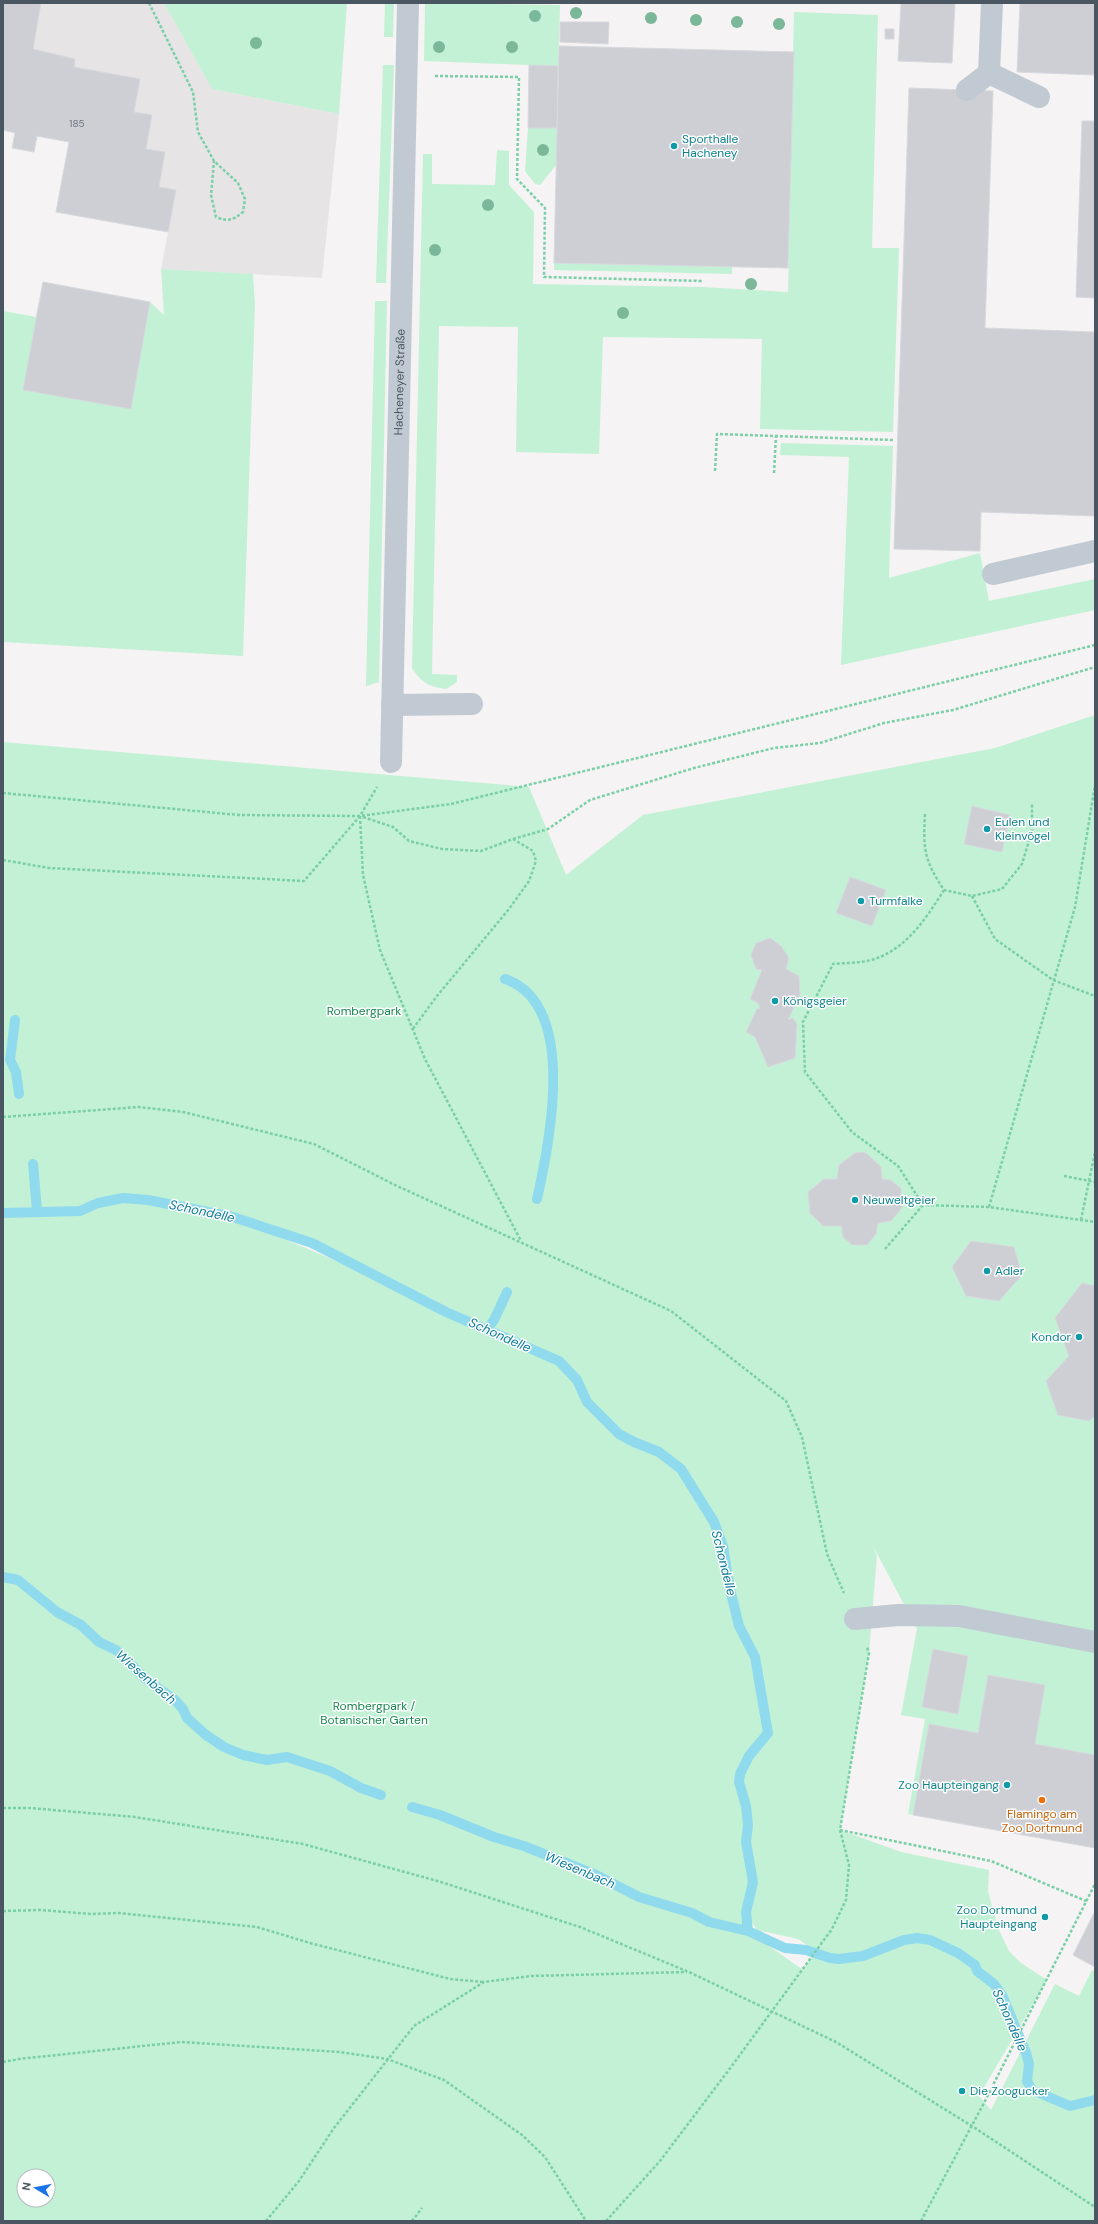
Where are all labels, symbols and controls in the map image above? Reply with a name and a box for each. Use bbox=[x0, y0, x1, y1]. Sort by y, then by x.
house number: 185 bbox=[69, 117, 85, 130]
place label: Sporthalle Hacheney bbox=[682, 131, 739, 161]
marker: Sporthalle Hacheney bbox=[669, 141, 679, 151]
street label: Hacheneyer Straße bbox=[390, 328, 409, 436]
place label: Eulen und Kleinvögel bbox=[995, 814, 1050, 844]
marker: Eulen und Kleinvögel bbox=[982, 824, 992, 834]
place label: Turmfalke bbox=[869, 893, 923, 909]
marker: Turmfalke bbox=[856, 896, 866, 906]
place label: Königsgeier bbox=[783, 993, 847, 1009]
marker: Königsgeier bbox=[770, 996, 780, 1006]
park label: Rombergpark bbox=[327, 1003, 401, 1019]
place label: Neuweltgeier bbox=[863, 1192, 936, 1208]
marker: Neuweltgeier bbox=[850, 1195, 860, 1205]
water label: Schondelle bbox=[168, 1196, 236, 1226]
place label: Adler bbox=[995, 1263, 1025, 1279]
marker: Adler bbox=[982, 1266, 992, 1276]
water label: Schondelle bbox=[466, 1314, 534, 1356]
place label: Kondor bbox=[1031, 1329, 1072, 1345]
marker: Kondor bbox=[1074, 1332, 1084, 1342]
water label: Schondelle bbox=[708, 1529, 740, 1597]
water label: Wiesenbach bbox=[112, 1646, 180, 1708]
park label: Rombergpark / Botanischer Garten bbox=[320, 1698, 428, 1728]
place label: Zoo Haupteingang bbox=[898, 1777, 999, 1793]
marker: Zoo Haupteingang bbox=[1002, 1780, 1012, 1790]
marker: Flamingo am Zoo Dortmund bbox=[1037, 1795, 1047, 1805]
place label: Flamingo am Zoo Dortmund bbox=[1002, 1806, 1082, 1836]
water label: Wiesenbach bbox=[542, 1848, 618, 1892]
place label: Zoo Dortmund Haupteingang bbox=[957, 1902, 1037, 1932]
marker: Zoo Dortmund Haupteingang bbox=[1040, 1912, 1050, 1922]
water label: Schondelle bbox=[989, 1986, 1031, 2054]
place label: Die Zoogucker bbox=[970, 2083, 1049, 2099]
marker: Die Zoogucker bbox=[957, 2086, 967, 2096]
north arrow bbox=[16, 2168, 56, 2208]
text: N bbox=[19, 2181, 34, 2191]

